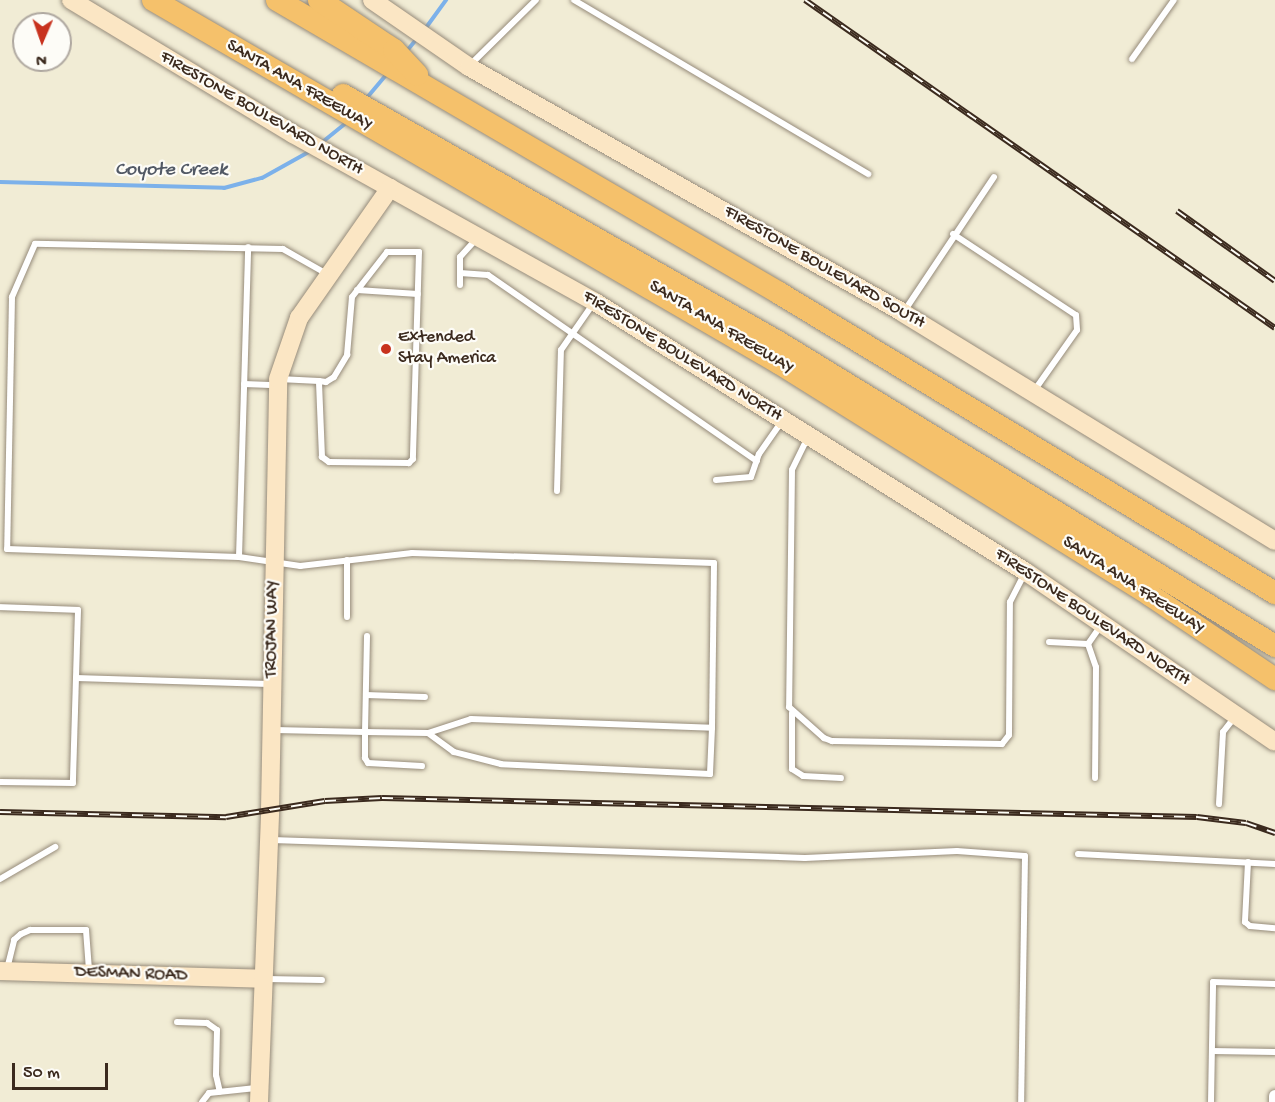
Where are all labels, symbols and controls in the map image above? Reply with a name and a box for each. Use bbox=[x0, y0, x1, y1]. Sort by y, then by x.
north arrow bbox=[12, 12, 72, 72]
street label: SANTA ANA FREEWAY bbox=[222, 35, 376, 137]
street label: FIRESTONE BOULEVARD NORTH bbox=[156, 47, 366, 181]
text: N bbox=[36, 49, 47, 68]
water label: Coyote Creek bbox=[115, 158, 227, 182]
street label: FIRESTONE BOULEVARD SOUTH bbox=[720, 201, 928, 335]
street label: SANTA ANA FREEWAY bbox=[645, 276, 797, 380]
street label: FIRESTONE BOULEVARD NORTH bbox=[578, 287, 786, 427]
place label: Extended Stay America bbox=[398, 328, 496, 370]
marker: Extended Stay America bbox=[379, 342, 393, 356]
street label: SANTA ANA FREEWAY bbox=[1058, 532, 1208, 640]
street label: FIRESTONE BOULEVARD NORTH bbox=[990, 544, 1194, 692]
street label: TROJAN WAY bbox=[261, 580, 285, 678]
street label: DESMAN ROAD bbox=[74, 962, 188, 988]
scale bar bbox=[15, 1051, 111, 1089]
text: 50 m bbox=[23, 1063, 60, 1084]

